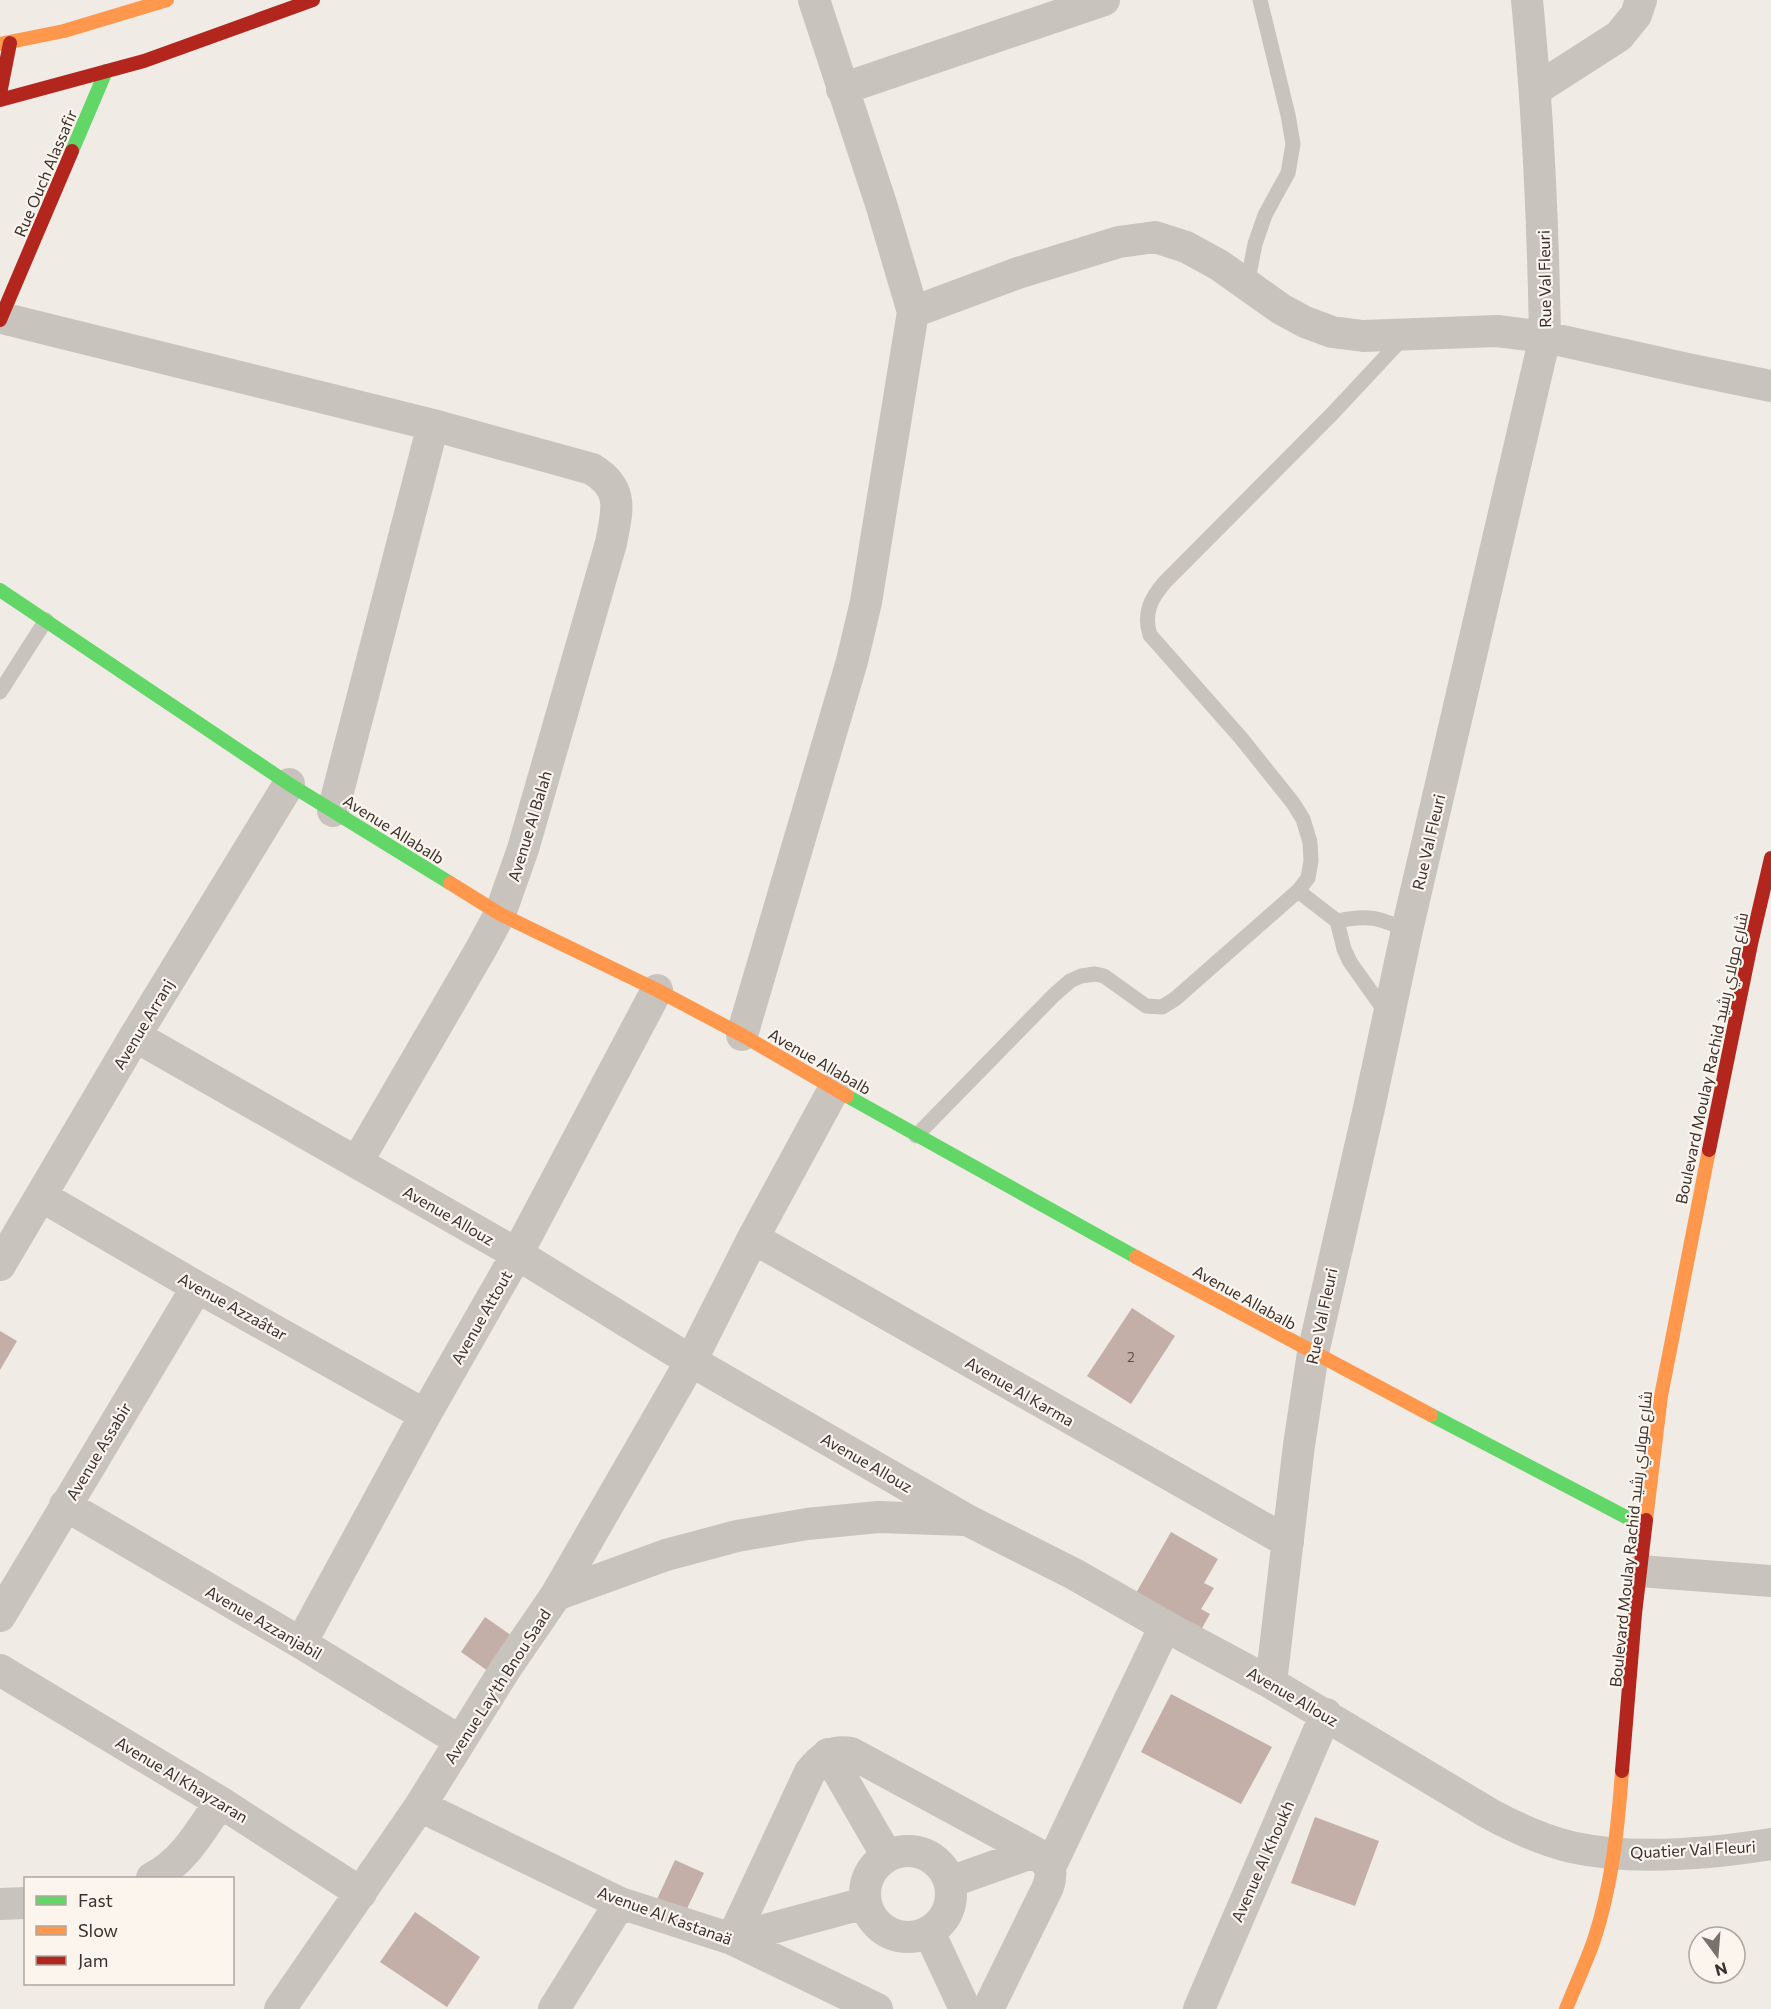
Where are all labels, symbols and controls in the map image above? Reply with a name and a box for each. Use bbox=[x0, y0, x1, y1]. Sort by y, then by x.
street label: Rue Ouch Alassafir bbox=[10, 106, 81, 240]
street label: Rue Val Fleuri bbox=[1534, 230, 1554, 328]
street label: Avenue Al Balah bbox=[503, 768, 555, 884]
street label: Avenue Allabalb bbox=[340, 790, 448, 868]
street label: Rue Val Fleuri bbox=[1408, 792, 1448, 892]
street label: Boulevard Moulay Rachid شارع مولاي رشيد bbox=[1671, 910, 1756, 1207]
street label: Avenue Arranj bbox=[109, 976, 177, 1072]
street label: Avenue Allabalb bbox=[765, 1024, 875, 1098]
street label: Avenue Allouz bbox=[400, 1181, 498, 1249]
street label: Avenue Allabalb bbox=[1190, 1261, 1300, 1333]
street label: Avenue Attout bbox=[447, 1266, 516, 1367]
street label: Rue Val Fleuri bbox=[1302, 1266, 1340, 1366]
street label: Avenue Azzaâtar bbox=[175, 1268, 291, 1344]
house number: 2 bbox=[1127, 1348, 1135, 1365]
street label: Avenue Al Karma bbox=[962, 1352, 1078, 1430]
street label: Boulevard Moulay Rachid شارع مولاي رشيد bbox=[1605, 1390, 1660, 1689]
street label: Avenue Assabir bbox=[61, 1398, 135, 1503]
street label: Avenue Allouz bbox=[818, 1428, 916, 1496]
street label: Avenue Azzanjabil bbox=[203, 1581, 325, 1663]
street label: Avenue Lay'th Bnou Saad bbox=[440, 1605, 554, 1767]
street label: Avenue Allouz bbox=[1244, 1662, 1342, 1730]
street label: Avenue Al Khayzaran bbox=[112, 1732, 252, 1826]
street label: Avenue Al Khoukh bbox=[1227, 1797, 1297, 1925]
street label: Quatier Val Fleuri bbox=[1630, 1836, 1756, 1862]
legend bbox=[24, 1877, 234, 1985]
street label: Avenue Al Kastanaä bbox=[595, 1882, 735, 1948]
text: Fast bbox=[78, 1889, 113, 1911]
text: Slow bbox=[78, 1919, 118, 1941]
north arrow bbox=[1687, 1925, 1747, 1985]
text: Jam bbox=[78, 1949, 108, 1971]
text: N bbox=[1713, 1959, 1730, 1981]

